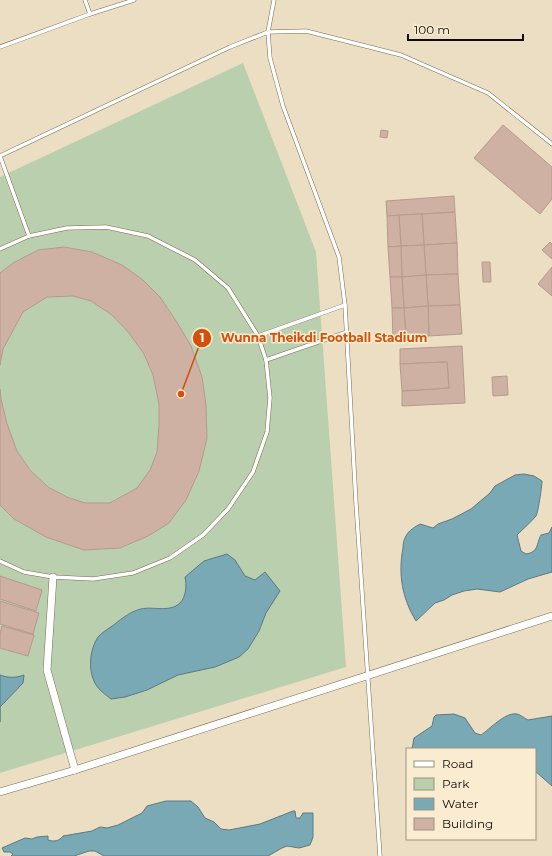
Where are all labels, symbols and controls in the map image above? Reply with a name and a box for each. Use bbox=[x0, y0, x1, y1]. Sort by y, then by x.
scale bar bbox=[408, 16, 523, 42]
text: 100 m bbox=[414, 22, 450, 37]
callout: Wunna Theikdi Football Stadium bbox=[192, 326, 435, 350]
text: 1 bbox=[200, 330, 204, 345]
text: Wunna Theikdi Football Stadium bbox=[221, 330, 427, 345]
legend bbox=[406, 748, 536, 840]
text: Road bbox=[442, 756, 473, 771]
text: Park bbox=[442, 776, 470, 791]
text: Water bbox=[442, 796, 479, 811]
text: Building bbox=[442, 816, 493, 831]

